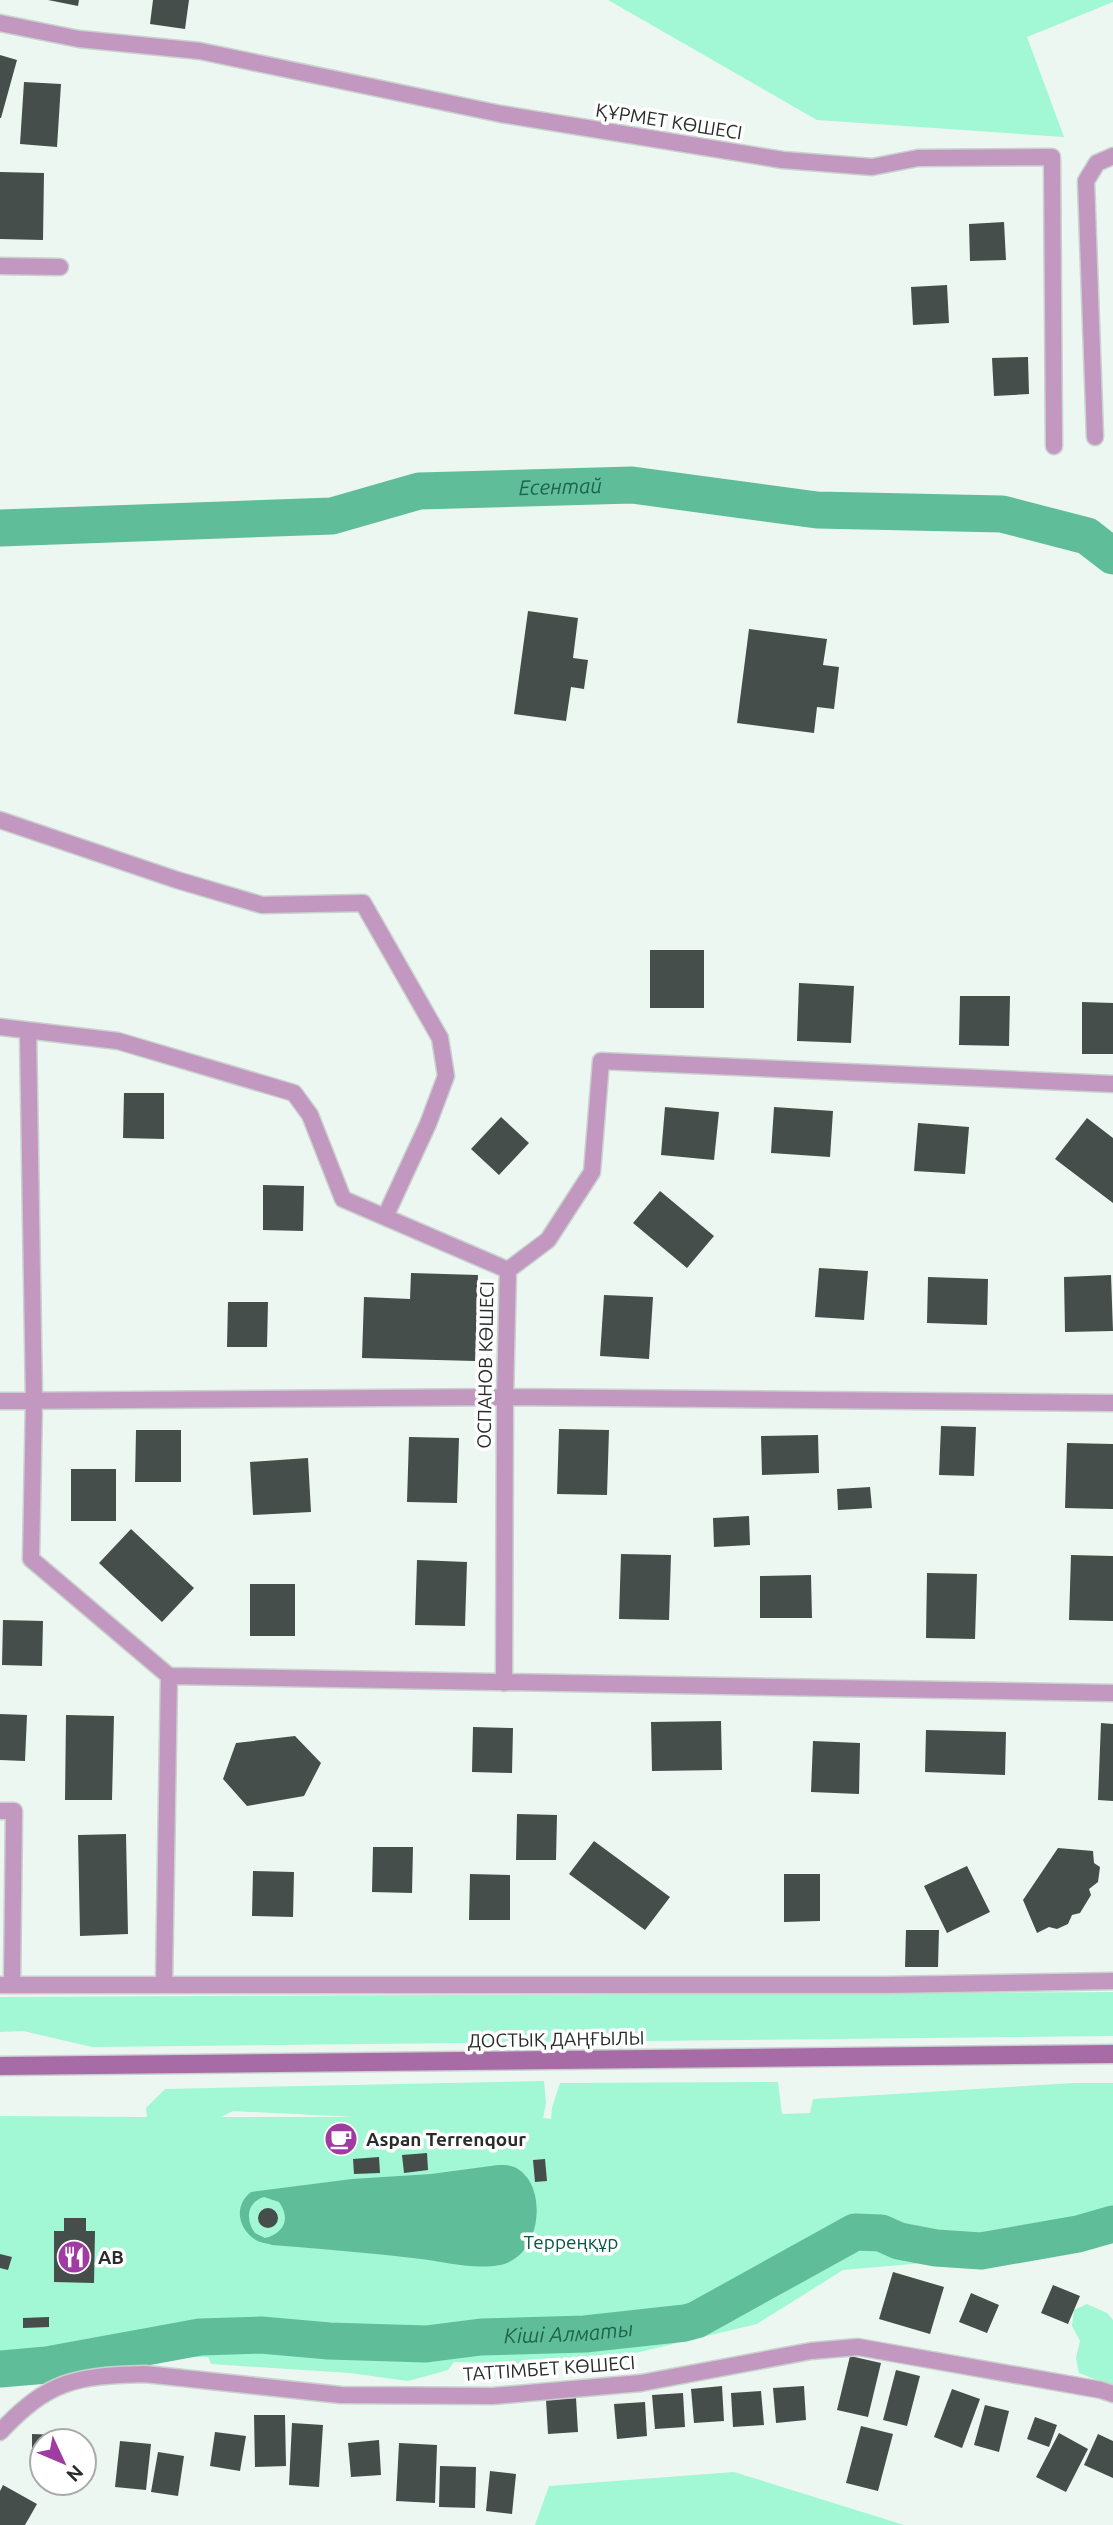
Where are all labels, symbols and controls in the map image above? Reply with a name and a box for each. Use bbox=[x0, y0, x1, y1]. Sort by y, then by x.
street label: ҚҰРМЕТ КӨШЕСІ bbox=[594, 99, 744, 143]
water label: Есентай bbox=[518, 473, 602, 499]
street label: ОСПАНОВ КӨШЕСІ bbox=[473, 1281, 497, 1449]
street label: ДОСТЫҚ ДАҢҒЫЛЫ bbox=[467, 2026, 645, 2052]
cafe icon: Aspan Terrenqour bbox=[322, 2120, 360, 2158]
place label: Aspan Terrenqour bbox=[366, 2128, 526, 2150]
park label: Терреңқұр bbox=[524, 2231, 618, 2253]
restaurant icon: AB bbox=[55, 2238, 93, 2276]
place label: AB bbox=[98, 2246, 124, 2268]
water label: Кіші Алматы bbox=[503, 2316, 635, 2347]
street label: ТАТТІМБЕТ КӨШЕСІ bbox=[462, 2351, 636, 2385]
north arrow bbox=[28, 2427, 98, 2497]
text: N bbox=[62, 2461, 88, 2487]

